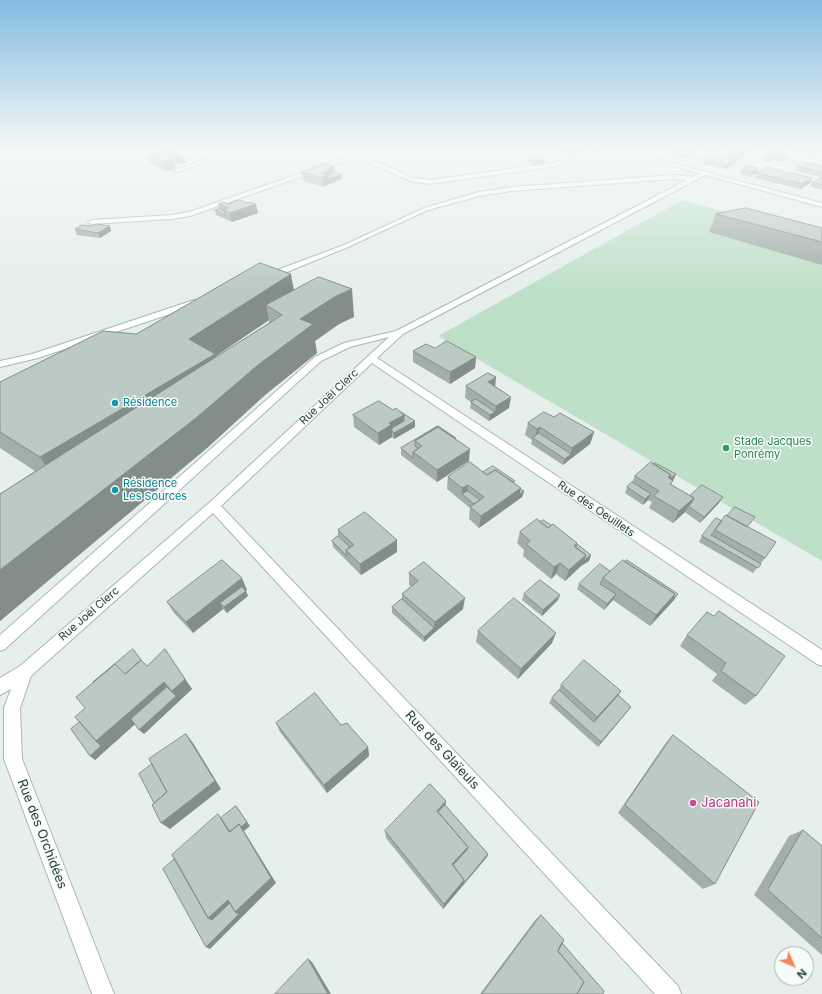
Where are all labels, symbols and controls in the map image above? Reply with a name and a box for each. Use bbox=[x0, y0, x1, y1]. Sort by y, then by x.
street label: Rue Joël Clerc bbox=[297, 366, 361, 428]
place label: Résidence bbox=[123, 396, 177, 410]
marker: Résidence bbox=[110, 398, 120, 408]
place label: Stade Jacques Ponrémy bbox=[734, 435, 811, 461]
marker: Stade Jacques Ponrémy bbox=[721, 443, 731, 453]
place label: Résidence Les Sources bbox=[123, 477, 187, 503]
street label: Rue des Oeuillets bbox=[555, 478, 637, 540]
marker: Résidence Les Sources bbox=[110, 485, 120, 495]
street label: Rue Joël Clerc bbox=[56, 584, 122, 644]
street label: Rue des Glaïeuls bbox=[402, 707, 482, 793]
street label: Rue des Orchidées bbox=[14, 777, 70, 891]
place label: Jacanahi bbox=[701, 795, 756, 811]
marker: Jacanahi bbox=[688, 798, 698, 808]
north arrow bbox=[774, 946, 814, 986]
text: N bbox=[794, 966, 810, 982]

